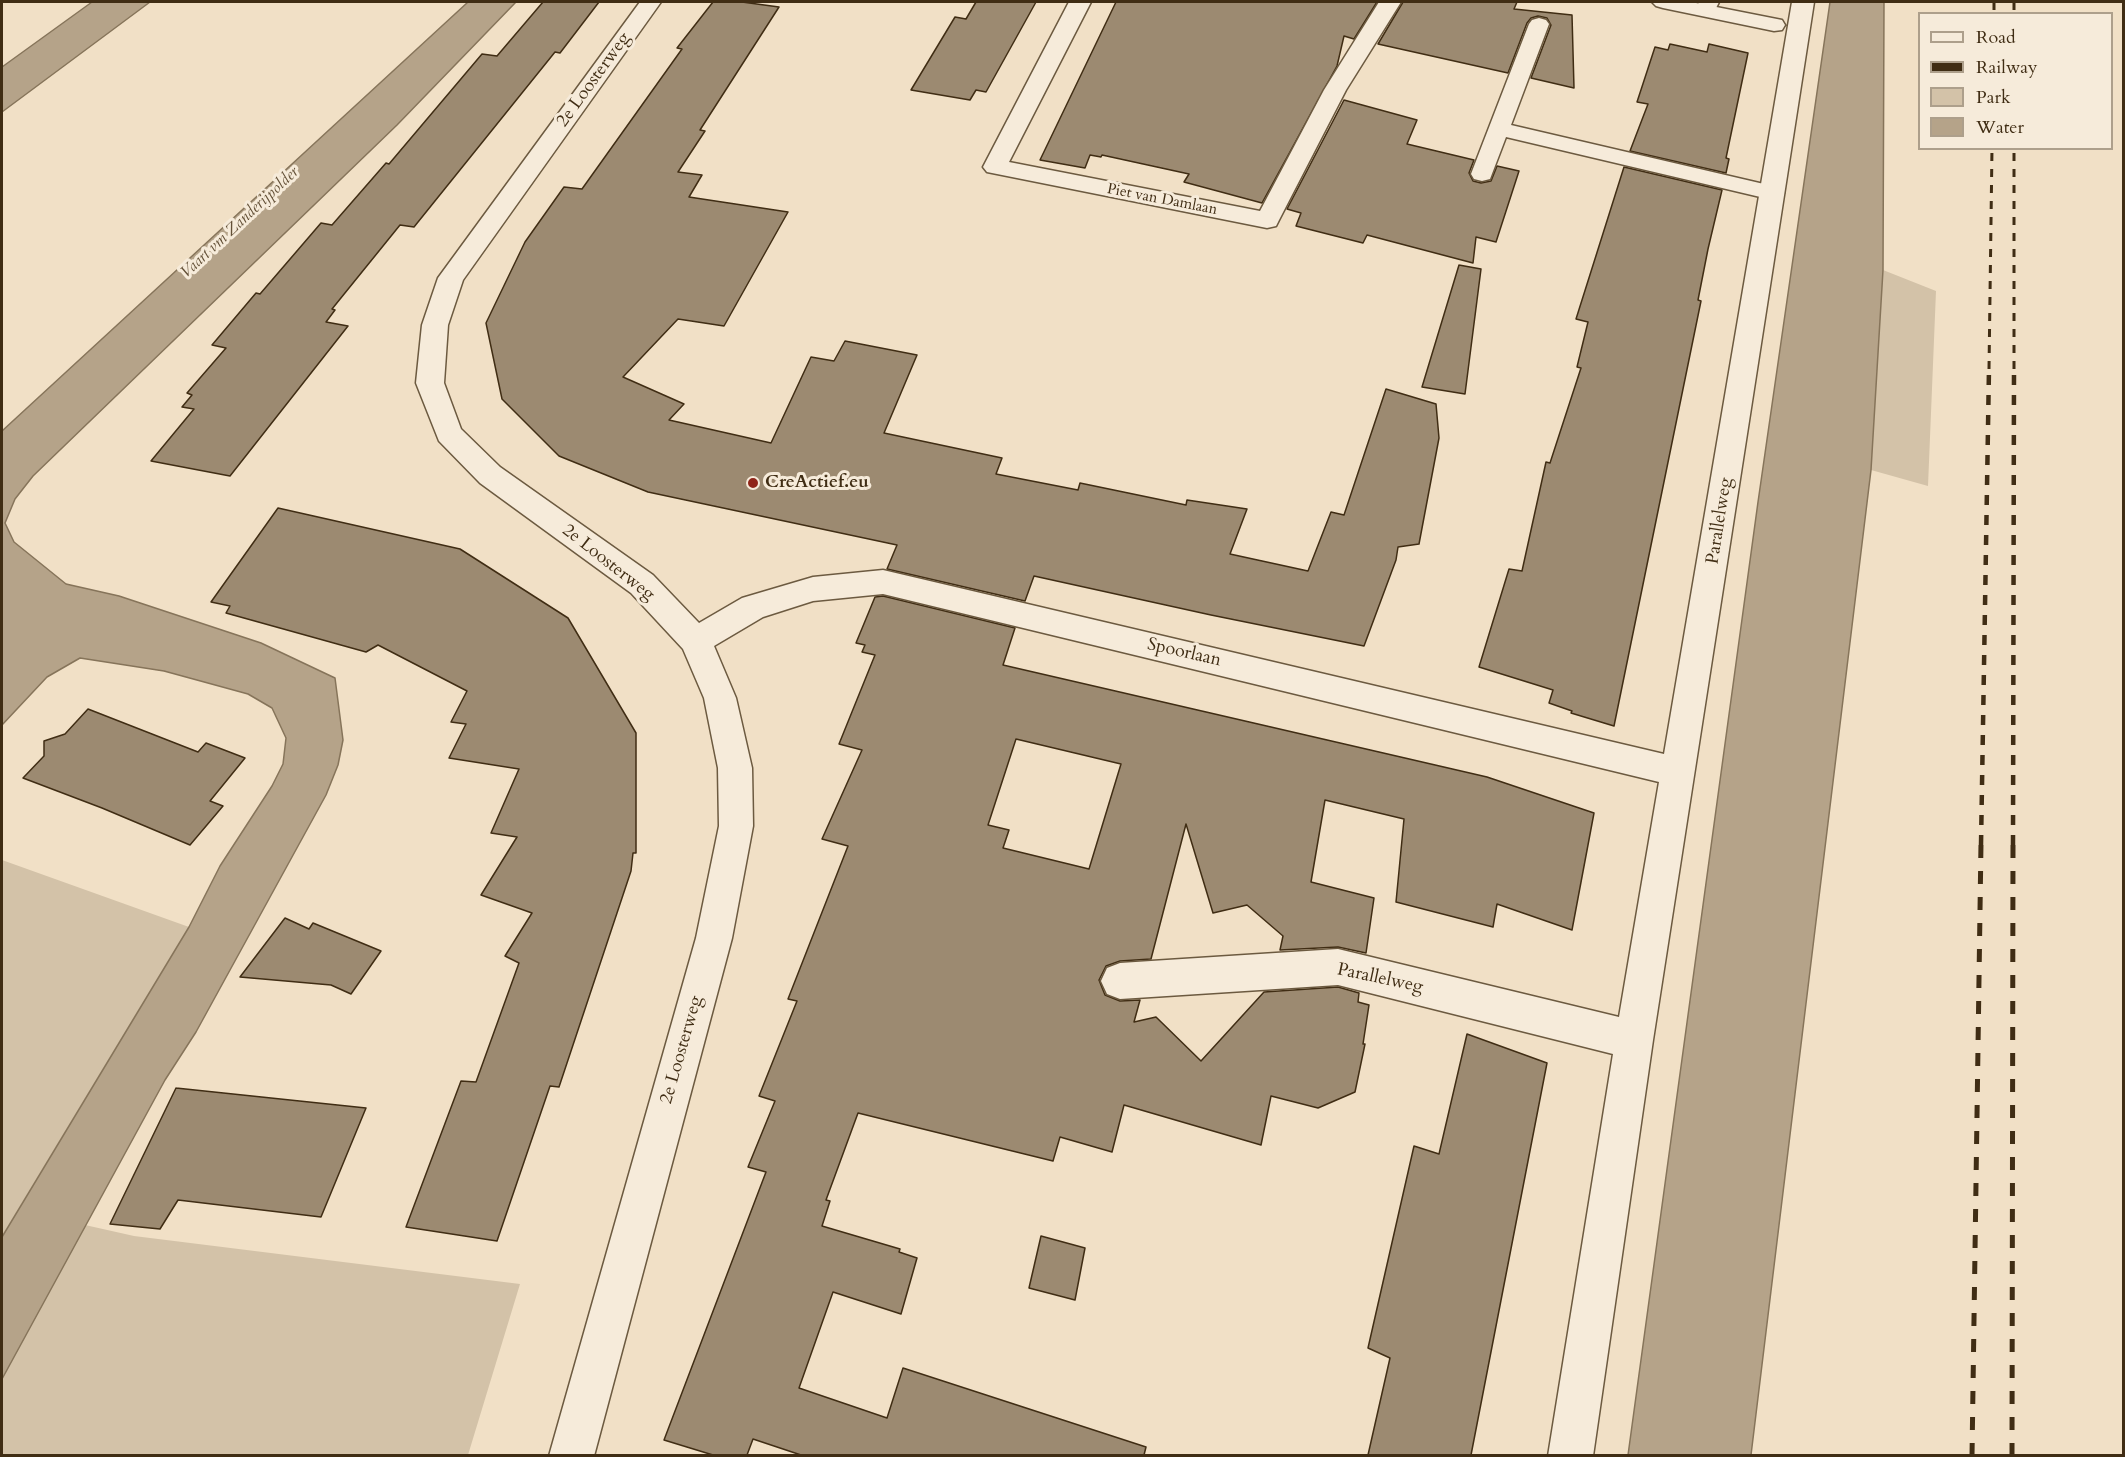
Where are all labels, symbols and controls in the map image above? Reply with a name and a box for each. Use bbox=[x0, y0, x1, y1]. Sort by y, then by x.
legend bbox=[1918, 12, 2113, 150]
text: Road bbox=[1976, 25, 2016, 50]
street label: 2e Loosterweg bbox=[552, 28, 636, 132]
text: Railway bbox=[1976, 55, 2038, 80]
text: Park bbox=[1976, 85, 2011, 110]
text: Water bbox=[1976, 115, 2024, 140]
water label: Vaart vm Zanderijpolder bbox=[177, 163, 303, 283]
street label: Piet van Damlaan bbox=[1105, 180, 1219, 220]
place label: CreActief.eu bbox=[765, 472, 869, 494]
marker: CreActief.eu bbox=[746, 476, 760, 490]
street label: Parallelweg bbox=[1702, 476, 1738, 566]
street label: 2e Loosterweg bbox=[557, 520, 659, 606]
street label: Spoorlaan bbox=[1145, 634, 1223, 672]
street label: Parallelweg bbox=[1335, 959, 1425, 999]
street label: 2e Loosterweg bbox=[656, 993, 708, 1107]

